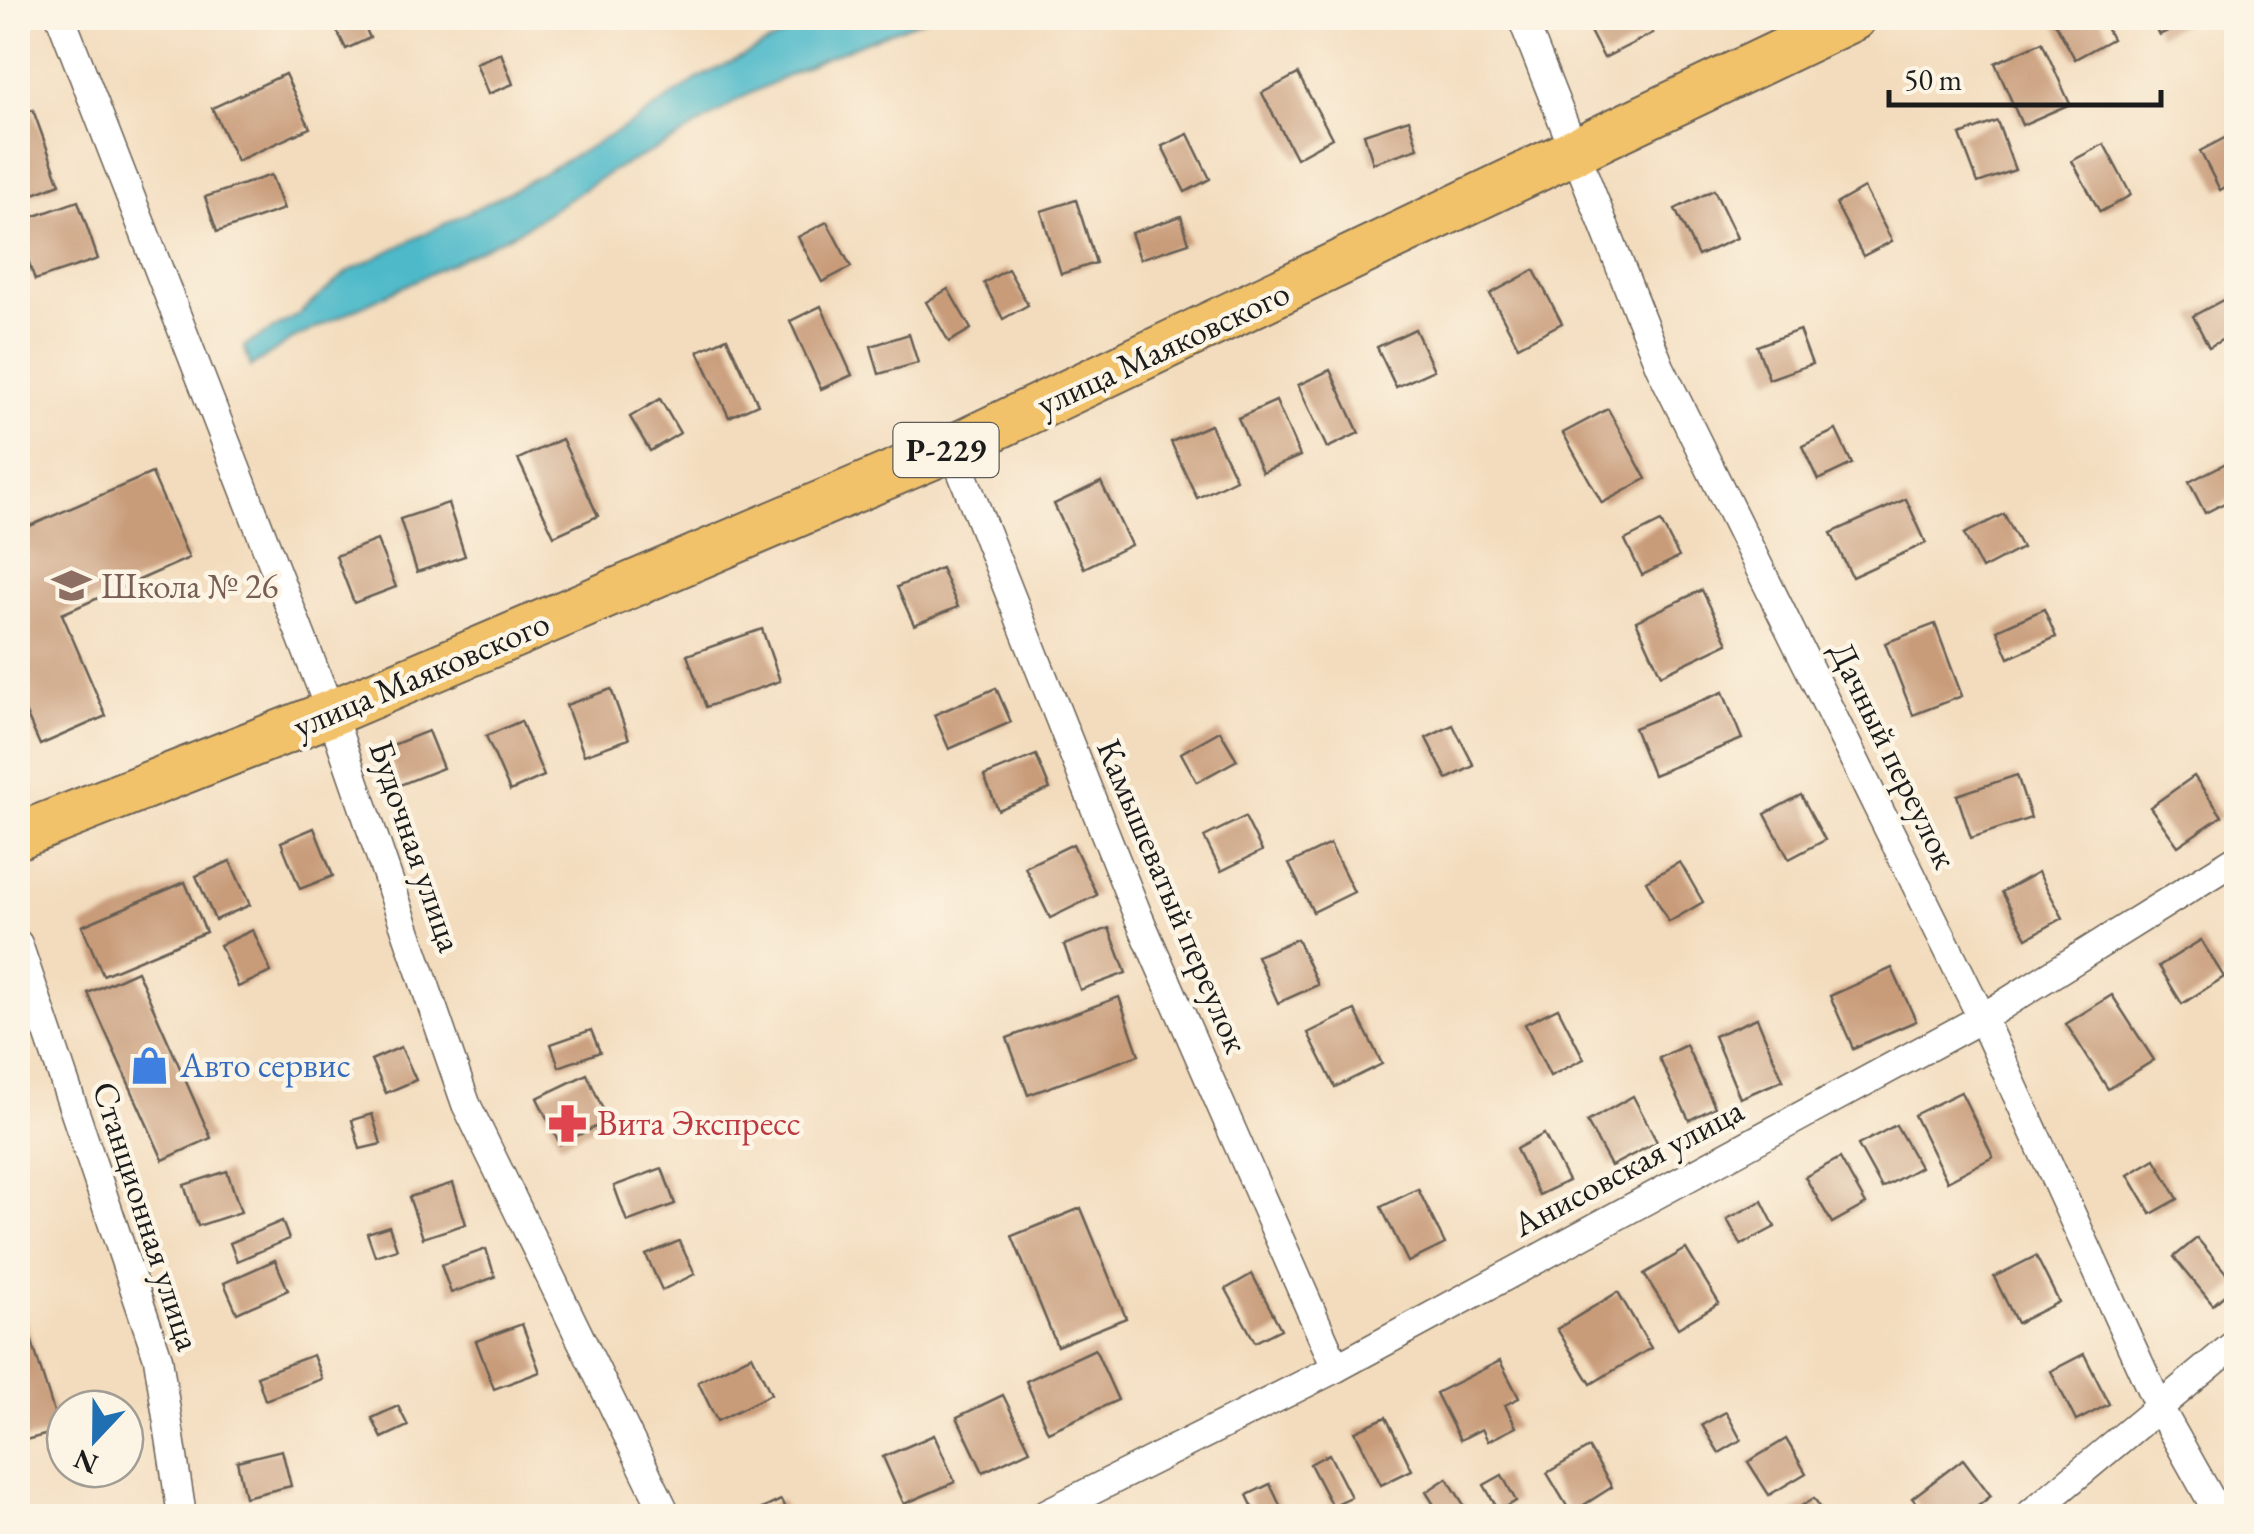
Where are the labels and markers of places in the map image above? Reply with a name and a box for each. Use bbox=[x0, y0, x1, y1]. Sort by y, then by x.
place label: Школа № 26 bbox=[101, 563, 278, 608]
school or university icon: Школа № 26 bbox=[50, 565, 92, 607]
place label: Авто сервис bbox=[179, 1042, 351, 1088]
shop icon: Авто сервис bbox=[129, 1044, 171, 1086]
place label: Вита Экспресс bbox=[597, 1100, 801, 1146]
pharmacy icon: Вита Экспресс bbox=[546, 1102, 588, 1144]

